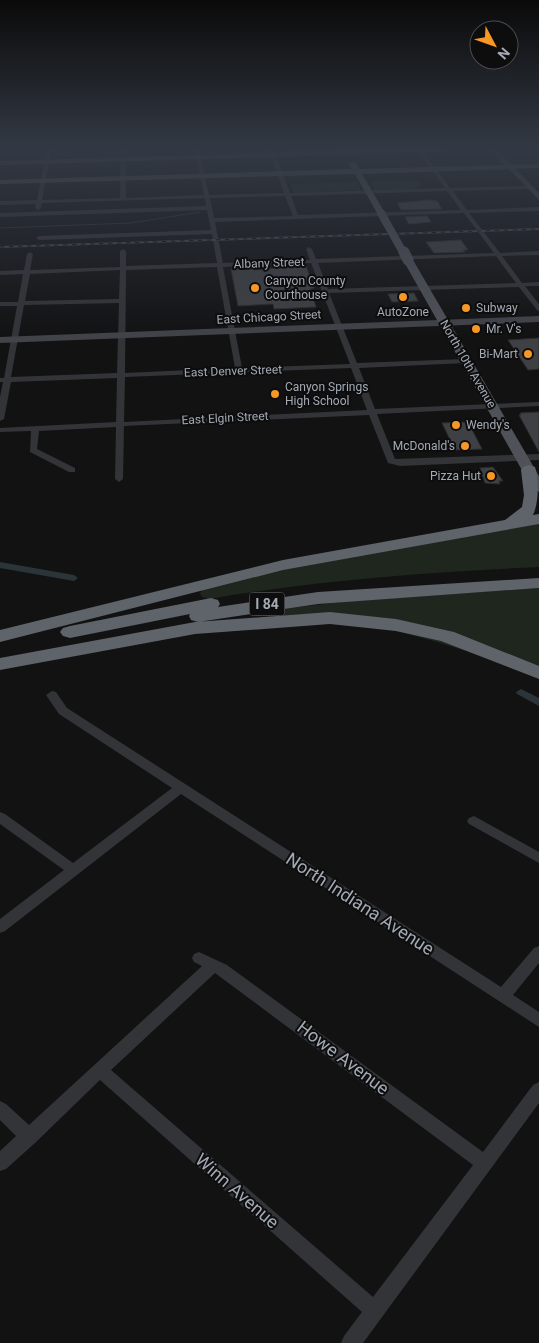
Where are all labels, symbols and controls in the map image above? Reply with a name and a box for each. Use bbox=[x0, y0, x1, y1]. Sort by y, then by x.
north arrow bbox=[469, 20, 519, 70]
text: N bbox=[495, 45, 513, 63]
street label: Albany Street bbox=[233, 255, 305, 271]
place label: Canyon County Courthouse bbox=[265, 274, 346, 302]
marker: Canyon County Courthouse bbox=[249, 282, 261, 294]
marker: AutoZone bbox=[397, 291, 409, 303]
place label: Subway bbox=[476, 301, 518, 315]
marker: Subway bbox=[460, 302, 472, 314]
place label: AutoZone bbox=[377, 305, 429, 319]
street label: East Chicago Street bbox=[216, 307, 322, 327]
street label: North 10th Avenue bbox=[437, 317, 499, 411]
place label: Mr. V's bbox=[486, 322, 521, 336]
marker: Mr. V's bbox=[470, 323, 482, 335]
place label: Bi-Mart bbox=[479, 347, 518, 361]
marker: Bi-Mart bbox=[522, 348, 534, 360]
street label: East Denver Street bbox=[184, 362, 282, 380]
place label: Canyon Springs High School bbox=[285, 380, 368, 408]
marker: Canyon Springs High School bbox=[269, 388, 281, 400]
street label: East Elgin Street bbox=[181, 409, 269, 427]
place label: Wendy's bbox=[466, 418, 510, 432]
marker: Wendy's bbox=[450, 419, 462, 431]
place label: McDonald's bbox=[393, 439, 455, 453]
marker: McDonald's bbox=[459, 440, 471, 452]
place label: Pizza Hut bbox=[430, 469, 481, 483]
marker: Pizza Hut bbox=[485, 470, 497, 482]
road number: I 84 bbox=[250, 592, 284, 616]
street label: North Indiana Avenue bbox=[282, 848, 438, 959]
street label: Howe Avenue bbox=[293, 1016, 393, 1099]
street label: Winn Avenue bbox=[191, 1149, 283, 1233]

